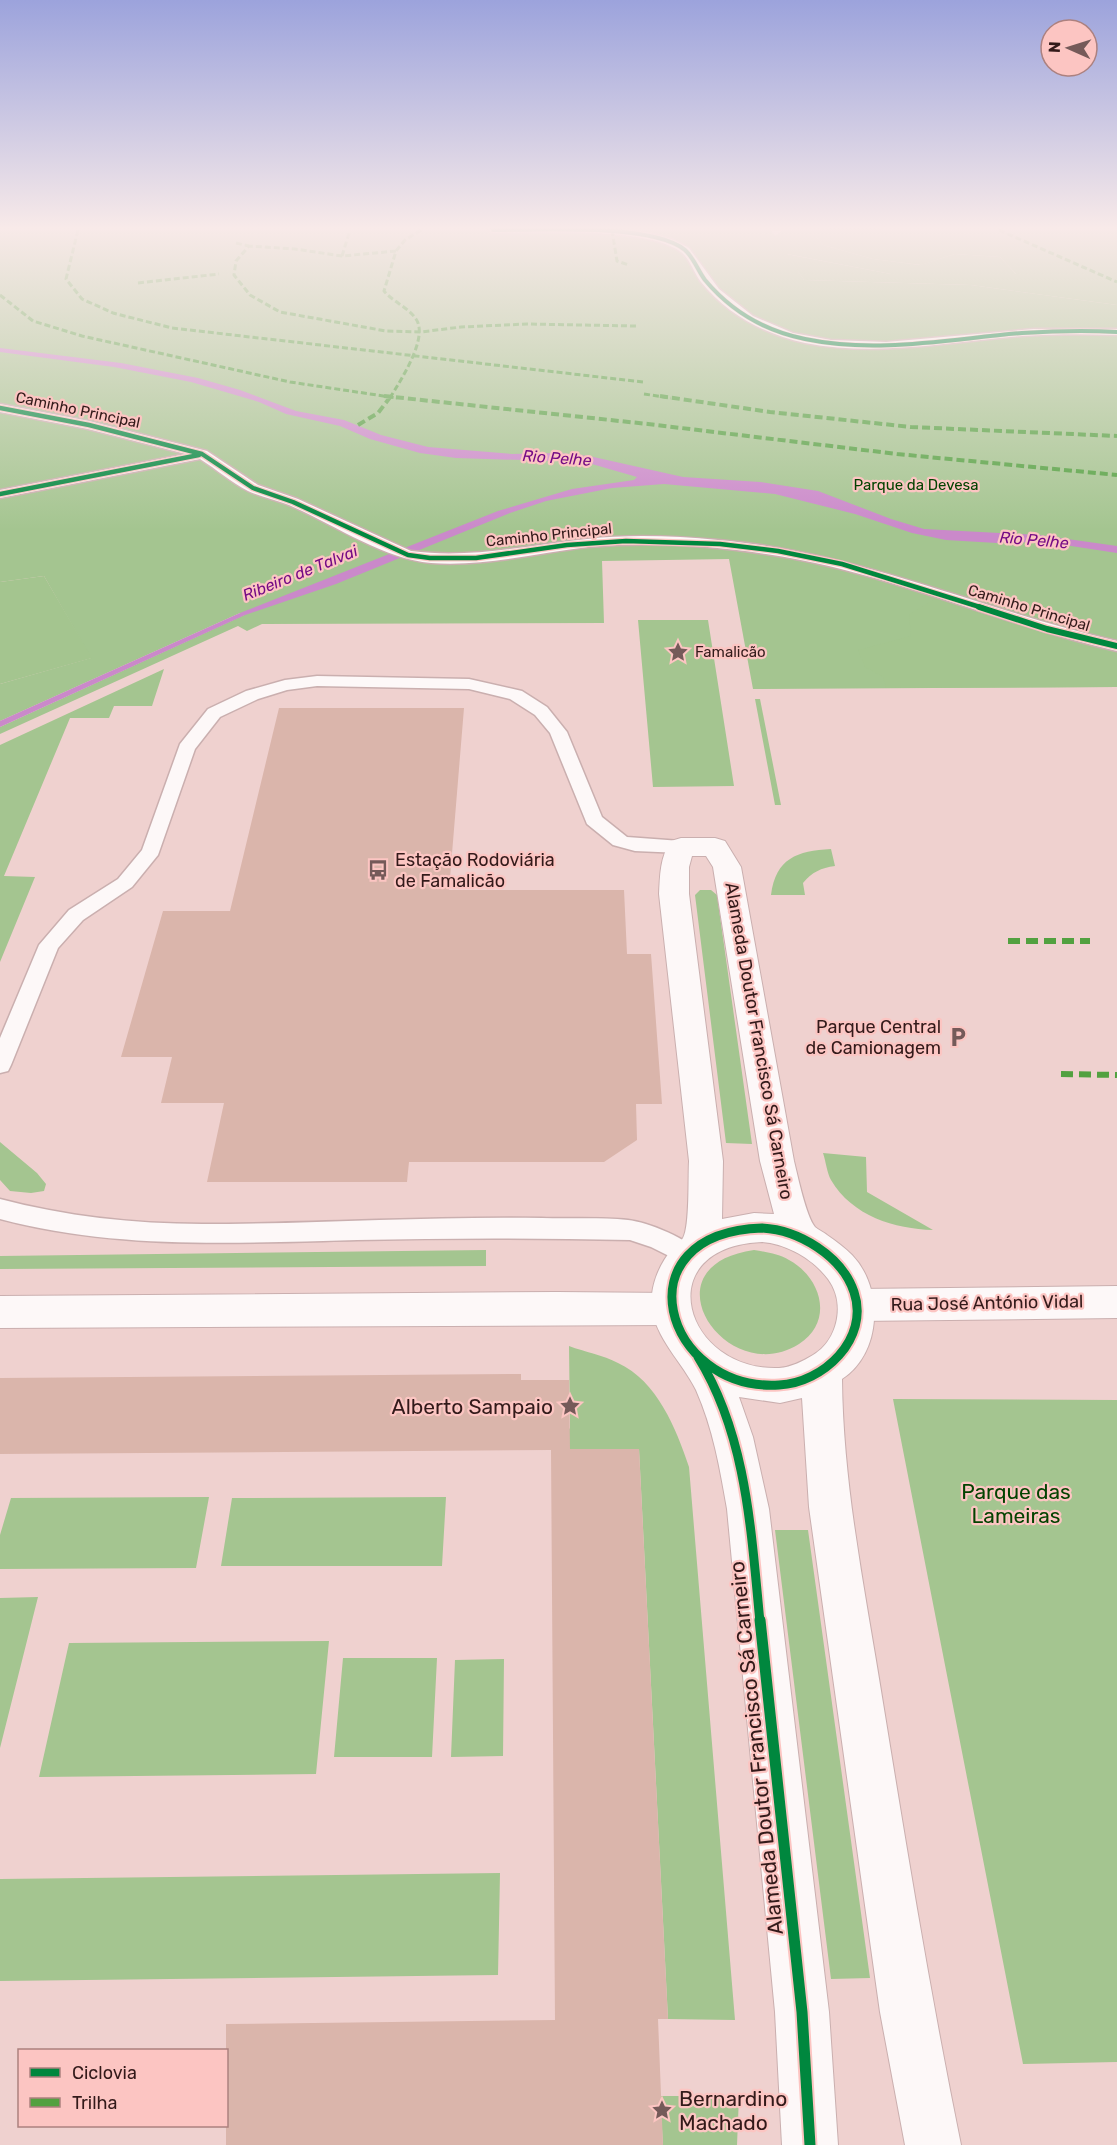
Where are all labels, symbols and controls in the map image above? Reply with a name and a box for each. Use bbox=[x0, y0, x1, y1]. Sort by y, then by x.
north arrow bbox=[1039, 18, 1099, 78]
text: N bbox=[1045, 41, 1064, 53]
street label: Caminho Principal bbox=[14, 388, 142, 432]
water label: Rio Pelhe bbox=[522, 446, 592, 470]
park label: Parque da Devesa bbox=[853, 476, 979, 494]
street label: Caminho Principal bbox=[485, 519, 613, 551]
water label: Rio Pelhe bbox=[999, 528, 1069, 552]
water label: Ribeiro de Talvai bbox=[240, 541, 361, 605]
street label: Caminho Principal bbox=[966, 581, 1092, 635]
place icon: Famalicão bbox=[666, 640, 690, 664]
place label: Famalicão bbox=[695, 643, 766, 661]
place label: Estação Rodoviária de Famalicão bbox=[395, 849, 555, 892]
bus stop icon: Estação Rodoviária de Famalicão bbox=[366, 858, 390, 882]
street label: Alameda Doutor Francisco Sá Carneiro bbox=[720, 881, 798, 1201]
place label: Parque Central de Camionagem bbox=[806, 1016, 941, 1059]
parking icon: Parque Central de Camionagem bbox=[946, 1025, 970, 1049]
street label: Rua José António Vidal bbox=[890, 1290, 1084, 1316]
place label: Alberto Sampaio bbox=[392, 1394, 553, 1419]
place icon: Alberto Sampaio bbox=[558, 1394, 582, 1418]
park label: Parque das Lameiras bbox=[961, 1479, 1071, 1528]
street label: Alameda Doutor Francisco Sá Carneiro bbox=[724, 1560, 788, 1936]
legend bbox=[18, 2049, 228, 2127]
text: Ciclovia bbox=[72, 2062, 137, 2084]
place label: Bernardino Machado bbox=[679, 2086, 787, 2135]
text: Trilha bbox=[72, 2092, 117, 2114]
place icon: Bernardino Machado bbox=[650, 2098, 674, 2122]

